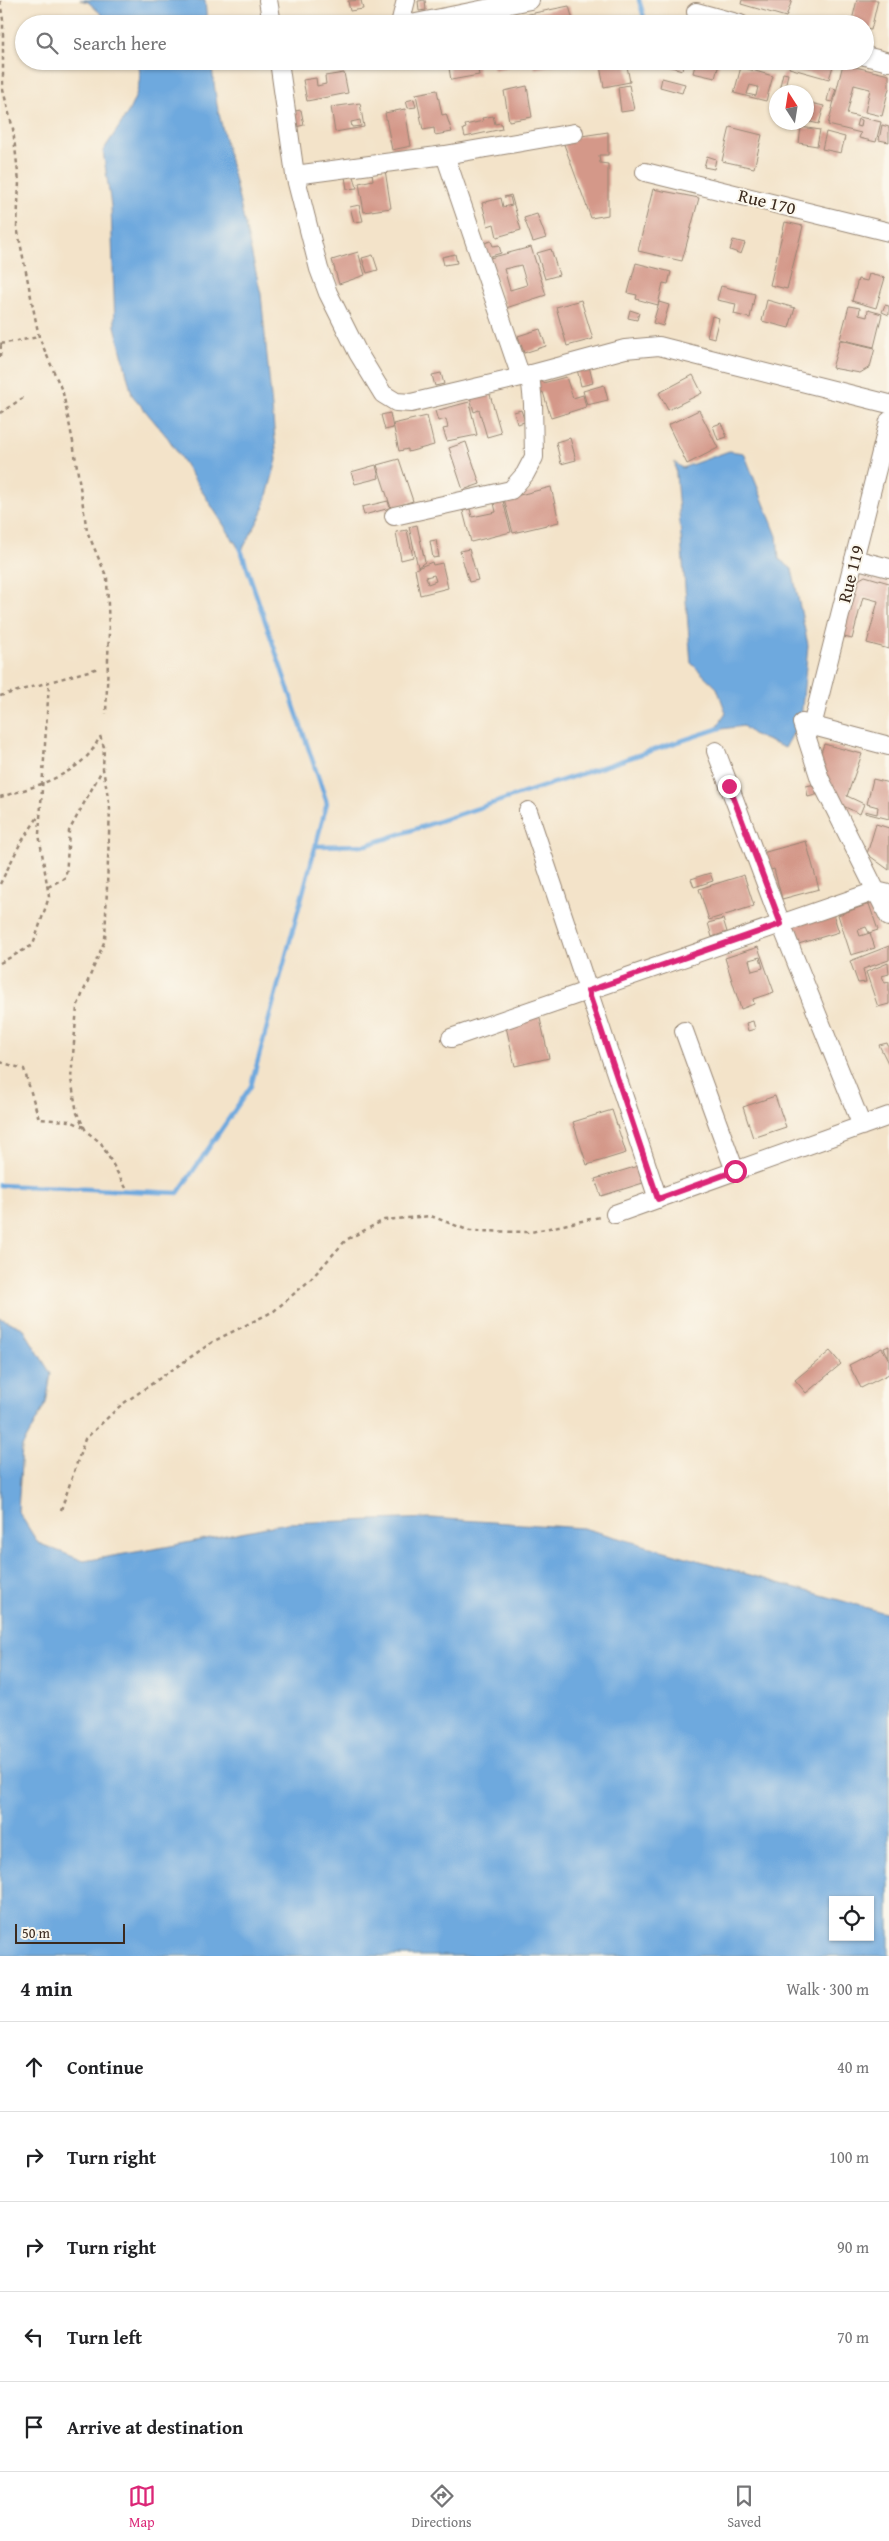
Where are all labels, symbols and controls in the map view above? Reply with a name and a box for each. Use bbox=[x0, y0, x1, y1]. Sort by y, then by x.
search box bbox=[15, 15, 874, 70]
icon: search bbox=[33, 29, 61, 57]
text: Search here bbox=[73, 29, 167, 57]
north arrow bbox=[769, 85, 814, 130]
street label: Rue 170 bbox=[735, 181, 799, 222]
street label: Rue 119 bbox=[830, 542, 871, 606]
route end bbox=[718, 775, 741, 798]
route start bbox=[724, 1160, 747, 1183]
map controls bbox=[829, 1896, 874, 1941]
button: locate bbox=[829, 1896, 874, 1941]
scale bar bbox=[15, 1921, 125, 1944]
text: 50 m bbox=[22, 1923, 50, 1943]
text: 4 min bbox=[20, 1973, 72, 2004]
text: Walk · 300 m bbox=[786, 1977, 869, 2001]
icon: ahead bbox=[20, 2053, 48, 2081]
text: Continue bbox=[67, 2053, 144, 2081]
text: 40 m bbox=[837, 2055, 869, 2079]
icon: right bbox=[20, 2143, 48, 2171]
text: Turn right bbox=[67, 2143, 156, 2171]
text: 100 m bbox=[829, 2145, 869, 2169]
icon: right bbox=[20, 2233, 48, 2261]
text: Turn right bbox=[67, 2233, 156, 2261]
text: 90 m bbox=[837, 2235, 869, 2259]
icon: left bbox=[20, 2323, 48, 2351]
text: Turn left bbox=[67, 2323, 142, 2351]
text: 70 m bbox=[837, 2325, 869, 2349]
icon: arrive bbox=[20, 2413, 48, 2441]
text: Arrive at destination bbox=[67, 2413, 243, 2441]
tab: Map bbox=[128, 2482, 156, 2532]
tab: Directions bbox=[411, 2482, 472, 2532]
tab: Saved bbox=[727, 2482, 761, 2532]

